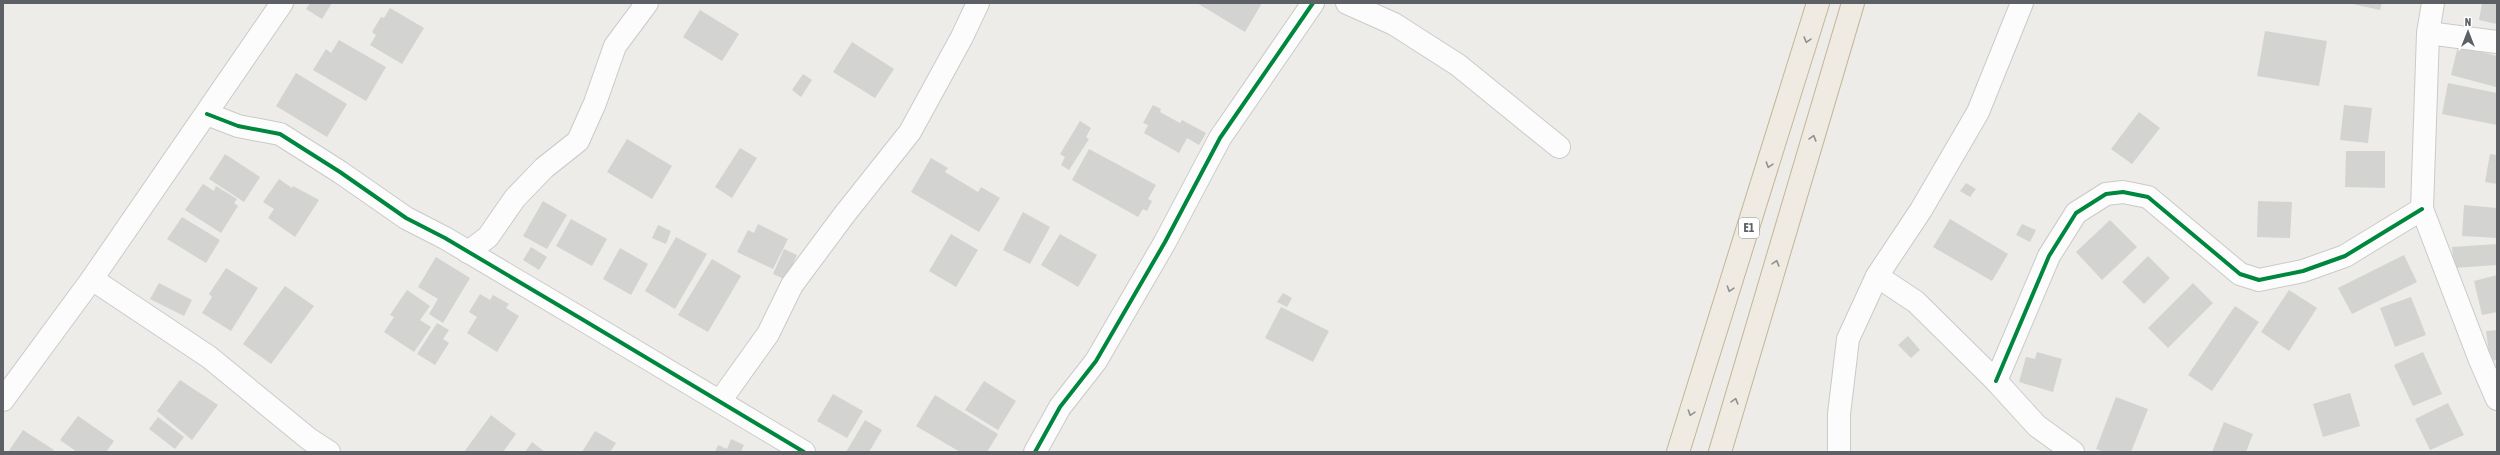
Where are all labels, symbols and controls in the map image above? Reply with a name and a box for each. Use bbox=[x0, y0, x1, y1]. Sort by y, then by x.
north arrow bbox=[2448, 12, 2488, 52]
text: N bbox=[2465, 16, 2471, 28]
one-way arrow bbox=[1803, 37, 1812, 44]
one-way arrow bbox=[1808, 135, 1817, 142]
one-way arrow bbox=[1765, 161, 1774, 168]
road number: E1 bbox=[1739, 218, 1759, 238]
one-way arrow bbox=[1771, 260, 1780, 267]
one-way arrow bbox=[1726, 285, 1735, 292]
one-way arrow bbox=[1730, 398, 1739, 405]
one-way arrow bbox=[1687, 409, 1695, 416]

